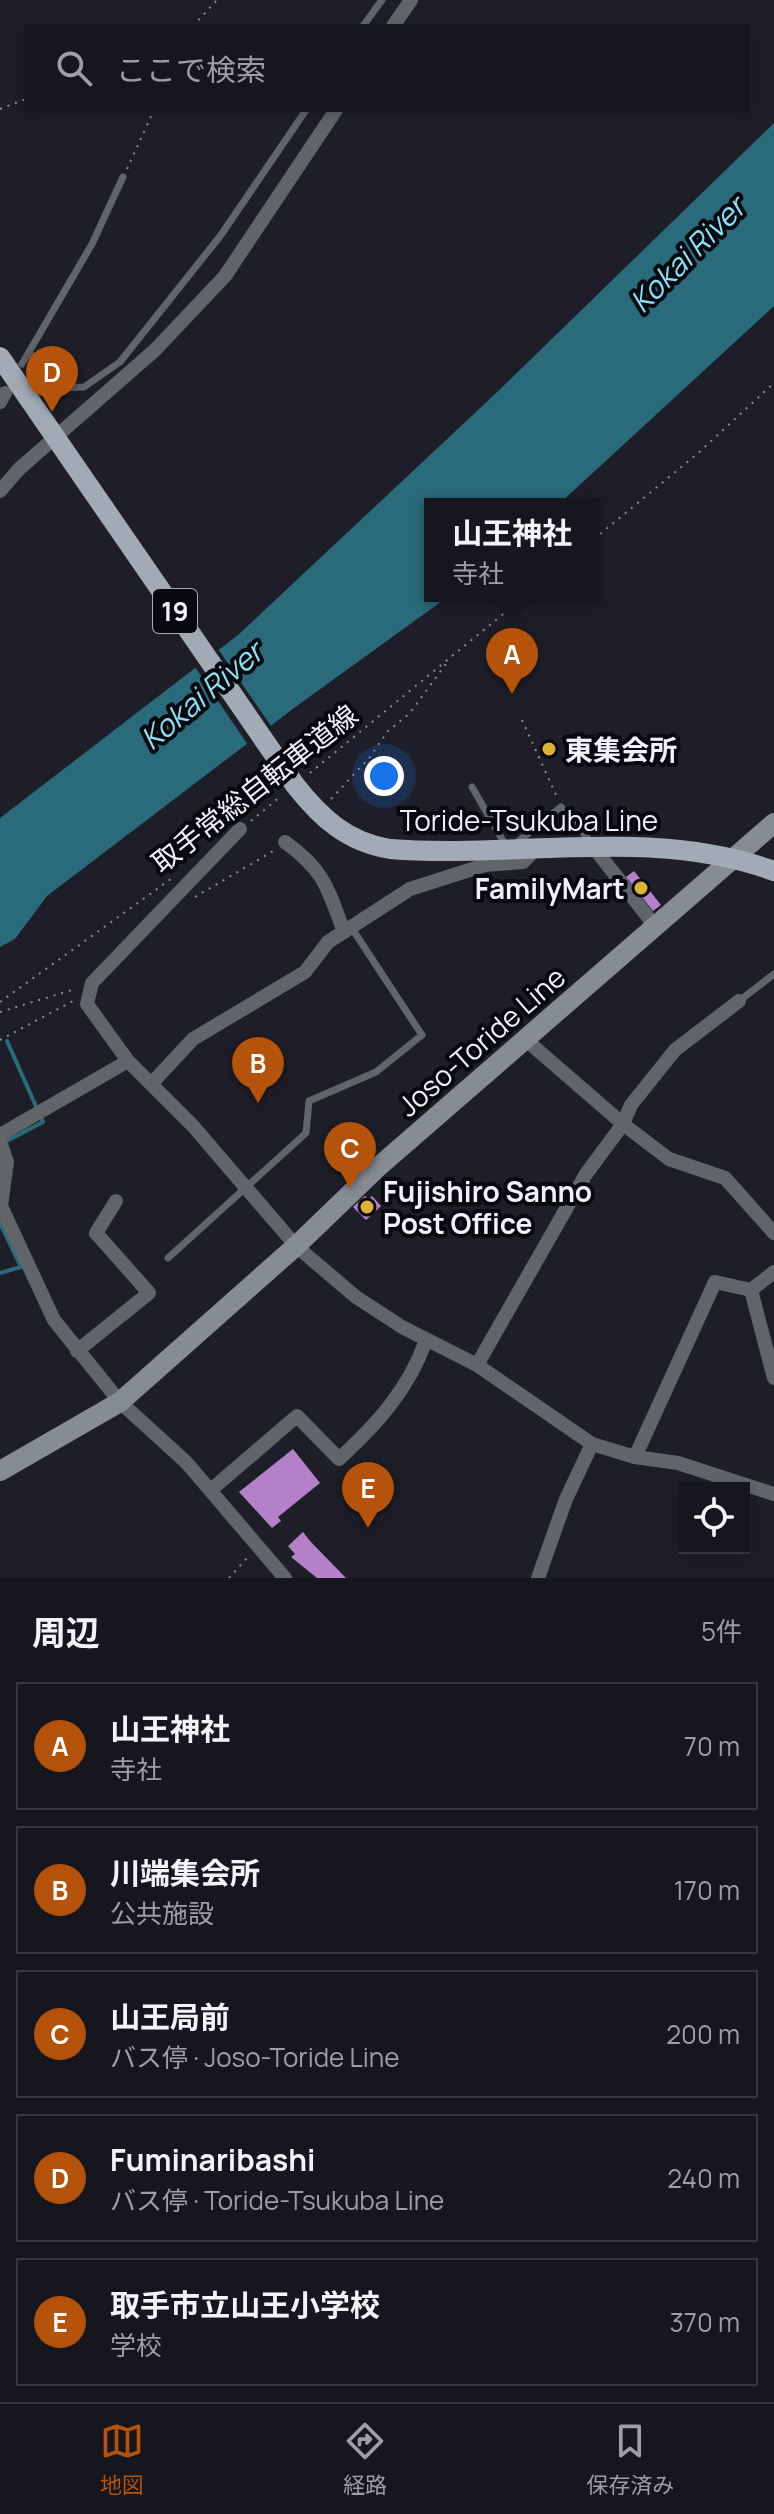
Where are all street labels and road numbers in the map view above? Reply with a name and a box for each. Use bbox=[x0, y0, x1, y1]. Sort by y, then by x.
road number: 19 bbox=[153, 589, 197, 633]
street label: 取手常総自転車道線 bbox=[143, 695, 365, 881]
street label: Toride-Tsukuba Line bbox=[400, 801, 658, 839]
street label: Joso-Toride Line bbox=[389, 958, 573, 1124]

